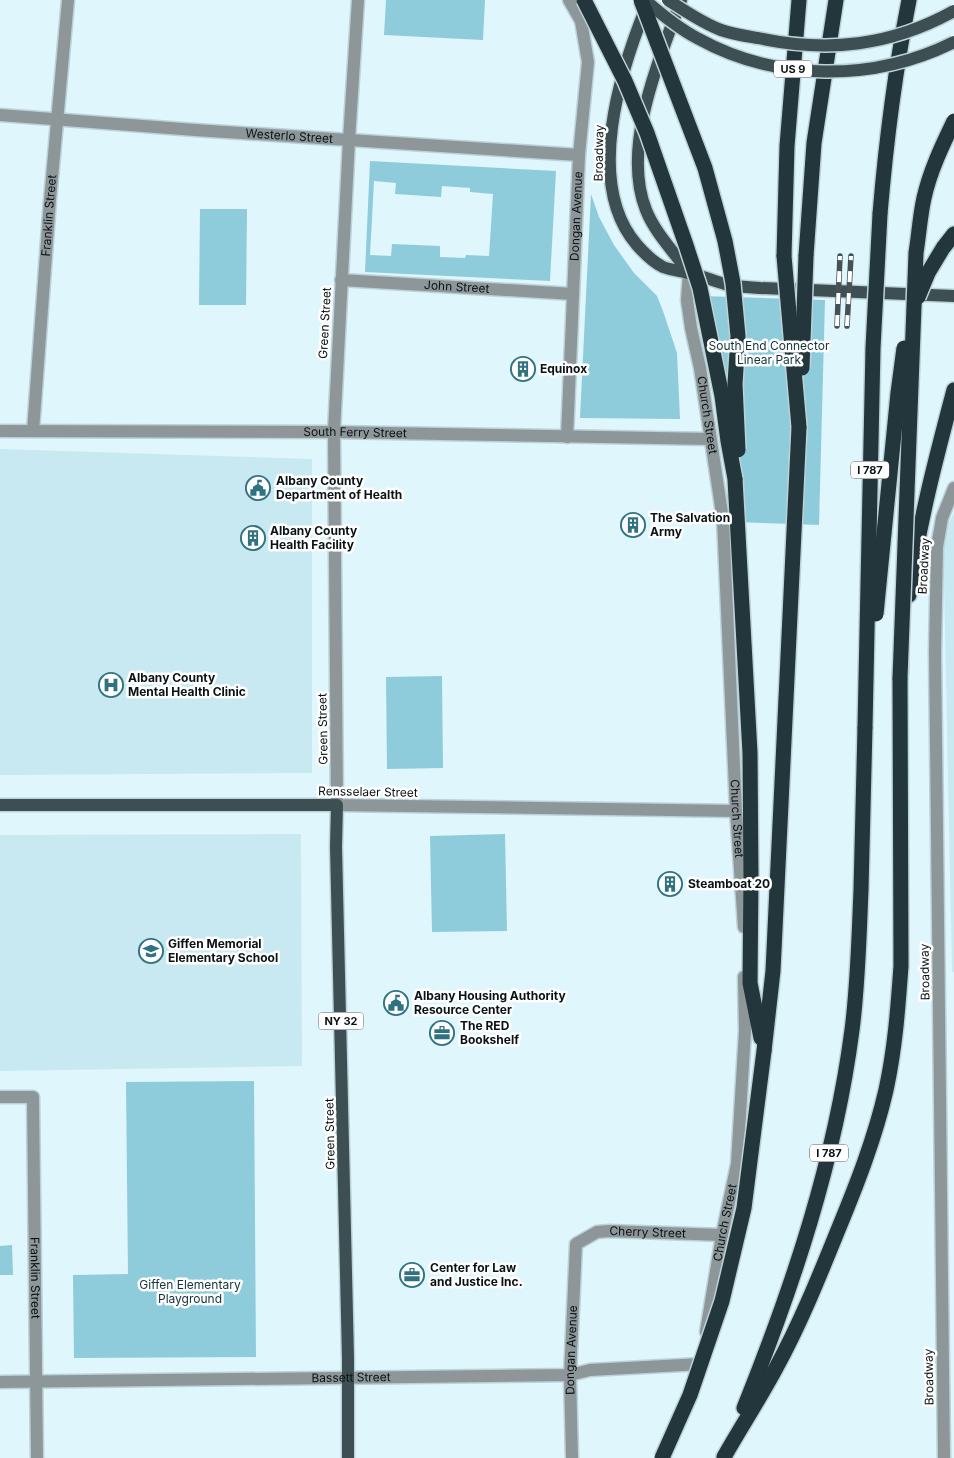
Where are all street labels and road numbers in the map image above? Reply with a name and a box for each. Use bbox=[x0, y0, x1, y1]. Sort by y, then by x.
road number: US 9 bbox=[774, 61, 812, 78]
street label: Broadway bbox=[591, 124, 606, 181]
street label: Westerlo Street bbox=[245, 125, 333, 146]
street label: Dongan Avenue bbox=[566, 171, 585, 261]
street label: Franklin Street bbox=[38, 174, 59, 257]
street label: John Street bbox=[424, 277, 490, 296]
street label: Green Street bbox=[315, 287, 334, 359]
street label: Church Street bbox=[694, 375, 721, 455]
street label: South Ferry Street bbox=[303, 424, 407, 440]
road number: I 787 bbox=[851, 462, 889, 478]
street label: Broadway bbox=[915, 537, 932, 595]
street label: Green Street bbox=[314, 693, 331, 765]
street label: Church Street bbox=[728, 779, 747, 858]
street label: Rensselaer Street bbox=[318, 783, 418, 800]
street label: Broadway bbox=[917, 943, 932, 1000]
road number: NY 32 bbox=[318, 1012, 364, 1030]
street label: Green Street bbox=[321, 1098, 338, 1170]
road number: I 787 bbox=[810, 1144, 848, 1162]
street label: Church Street bbox=[710, 1182, 740, 1262]
street label: Cherry Street bbox=[609, 1223, 686, 1241]
street label: Franklin Street bbox=[28, 1237, 43, 1319]
street label: Dongan Avenue bbox=[562, 1305, 580, 1395]
street label: Broadway bbox=[921, 1348, 936, 1405]
street label: Bassett Street bbox=[311, 1369, 391, 1385]

